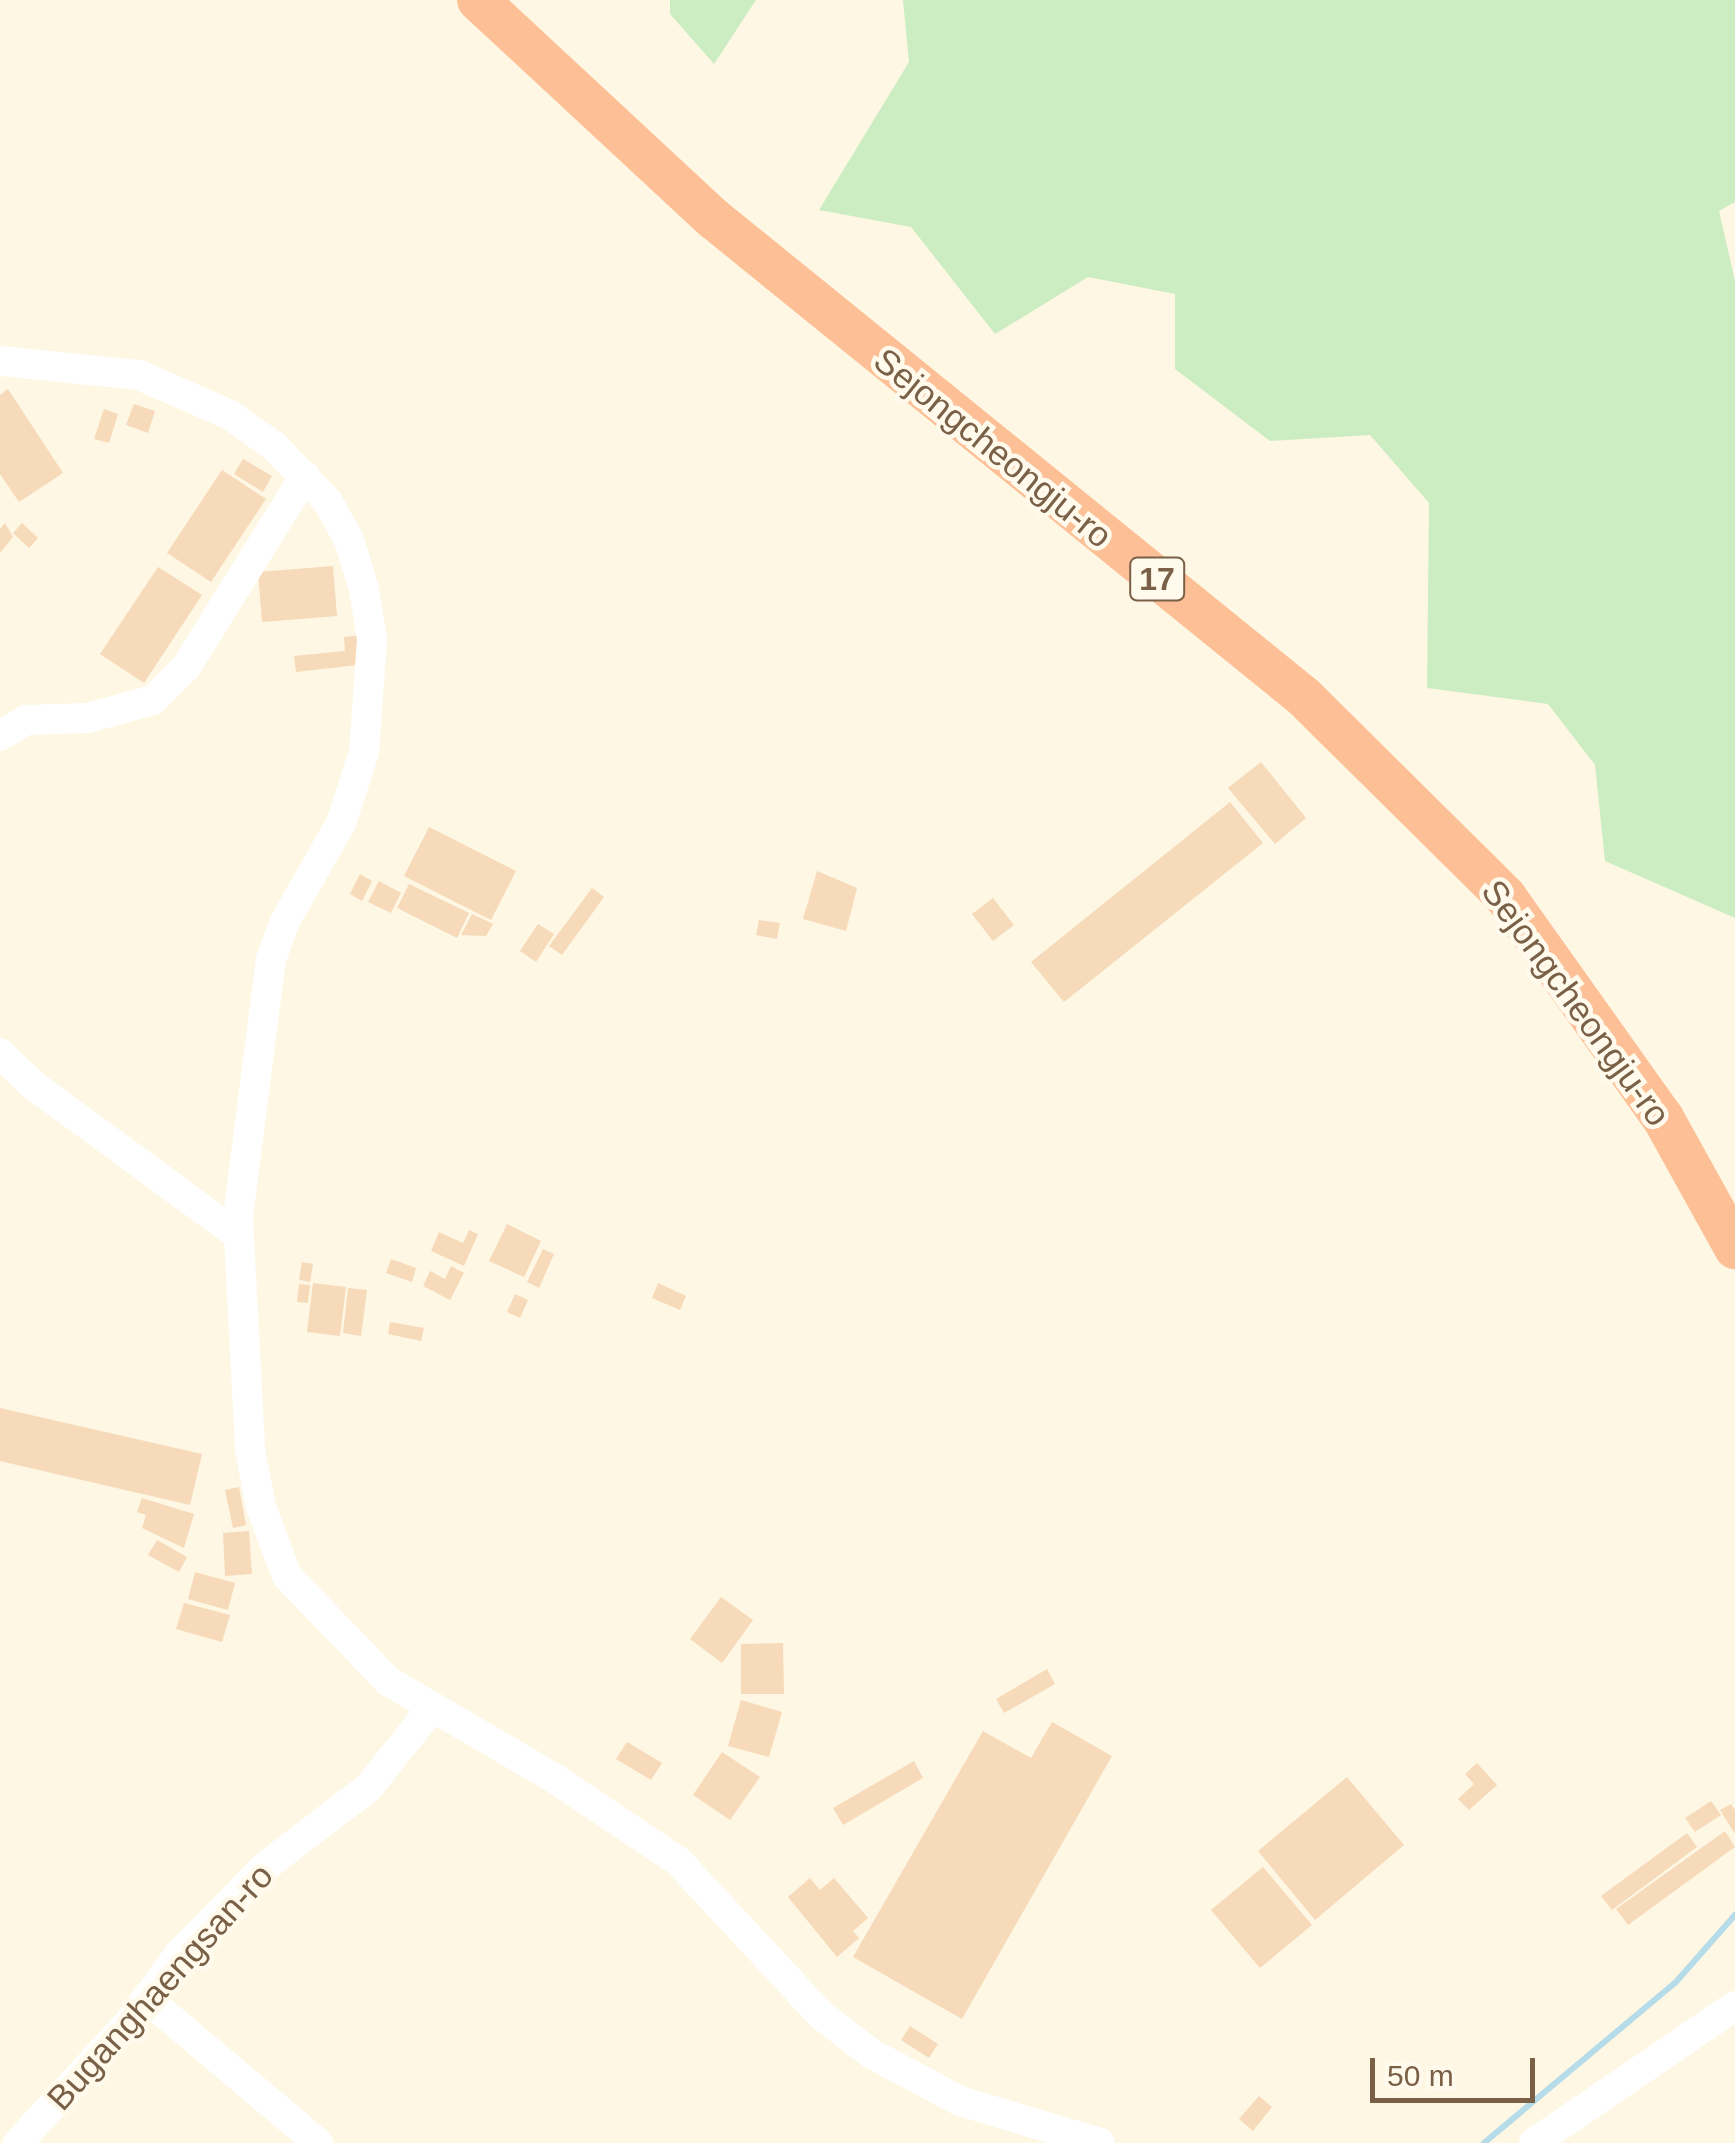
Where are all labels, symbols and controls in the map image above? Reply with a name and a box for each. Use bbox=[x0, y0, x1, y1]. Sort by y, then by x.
street label: Sejongcheongju-ro bbox=[866, 339, 1120, 557]
road number: 17 bbox=[1127, 552, 1187, 606]
street label: Sejongcheongju-ro bbox=[1473, 872, 1679, 1134]
street label: Buganghaengsan-ro bbox=[38, 1855, 282, 2119]
scale bar bbox=[1375, 2038, 1540, 2100]
text: 50 m bbox=[1387, 2059, 1454, 2092]

